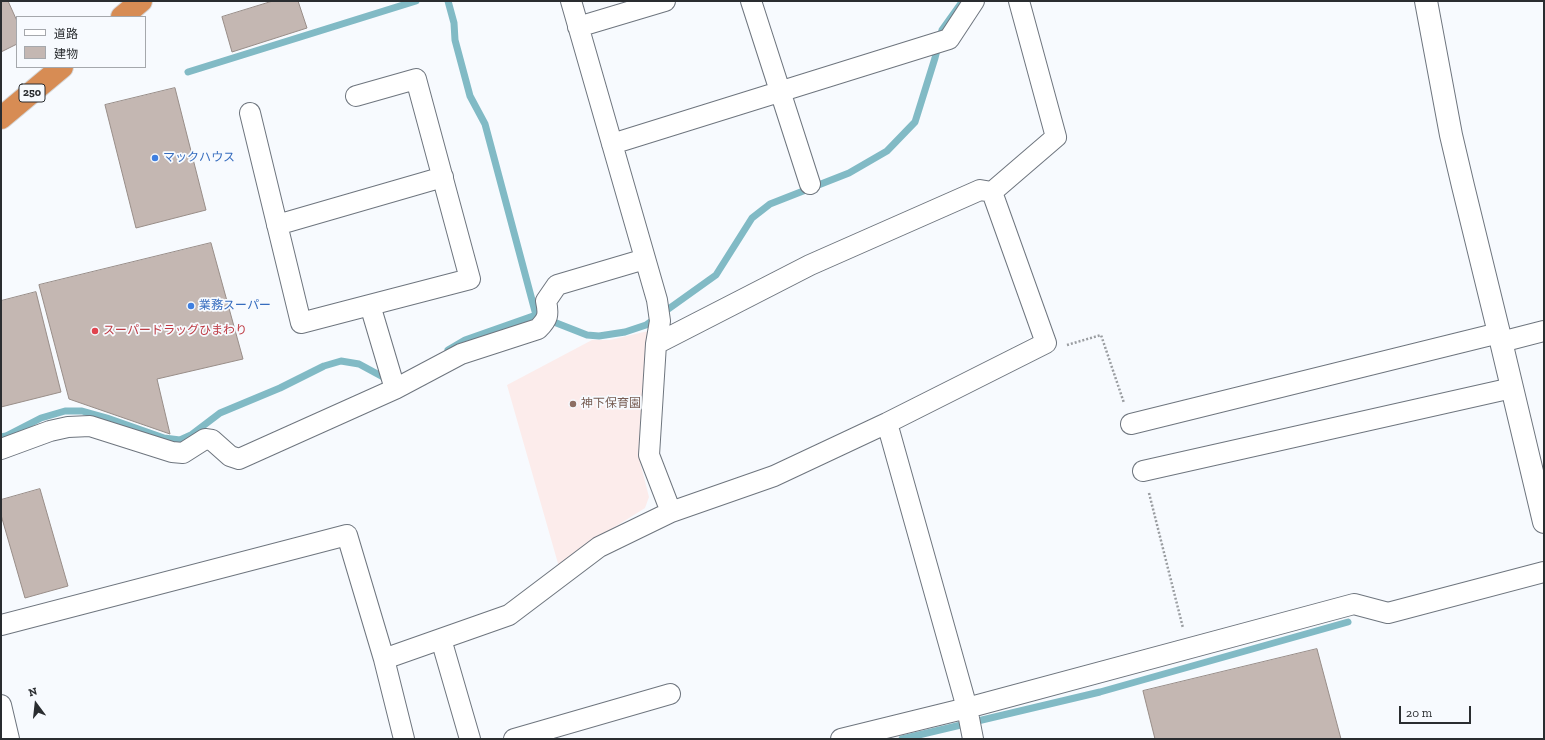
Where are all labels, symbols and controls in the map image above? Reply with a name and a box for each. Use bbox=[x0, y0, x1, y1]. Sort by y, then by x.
legend bbox=[16, 16, 146, 68]
text: 道路 bbox=[54, 27, 78, 41]
text: 建物 bbox=[54, 47, 78, 61]
road number: 250 bbox=[19, 84, 45, 102]
place label: マックハウス bbox=[163, 151, 235, 165]
marker: マックハウス bbox=[150, 153, 160, 163]
place label: 業務スーパー bbox=[199, 299, 271, 313]
marker: 業務スーパー bbox=[186, 301, 196, 311]
place label: スーパードラッグひまわり bbox=[103, 324, 247, 338]
marker: スーパードラッグひまわり bbox=[90, 326, 100, 336]
place label: 神下保育園 bbox=[581, 397, 641, 411]
marker: 神下保育園 bbox=[568, 399, 578, 409]
north arrow bbox=[16, 684, 56, 724]
text: N bbox=[27, 685, 38, 699]
scale bar bbox=[1401, 698, 1473, 724]
text: 20 m bbox=[1406, 706, 1432, 720]

